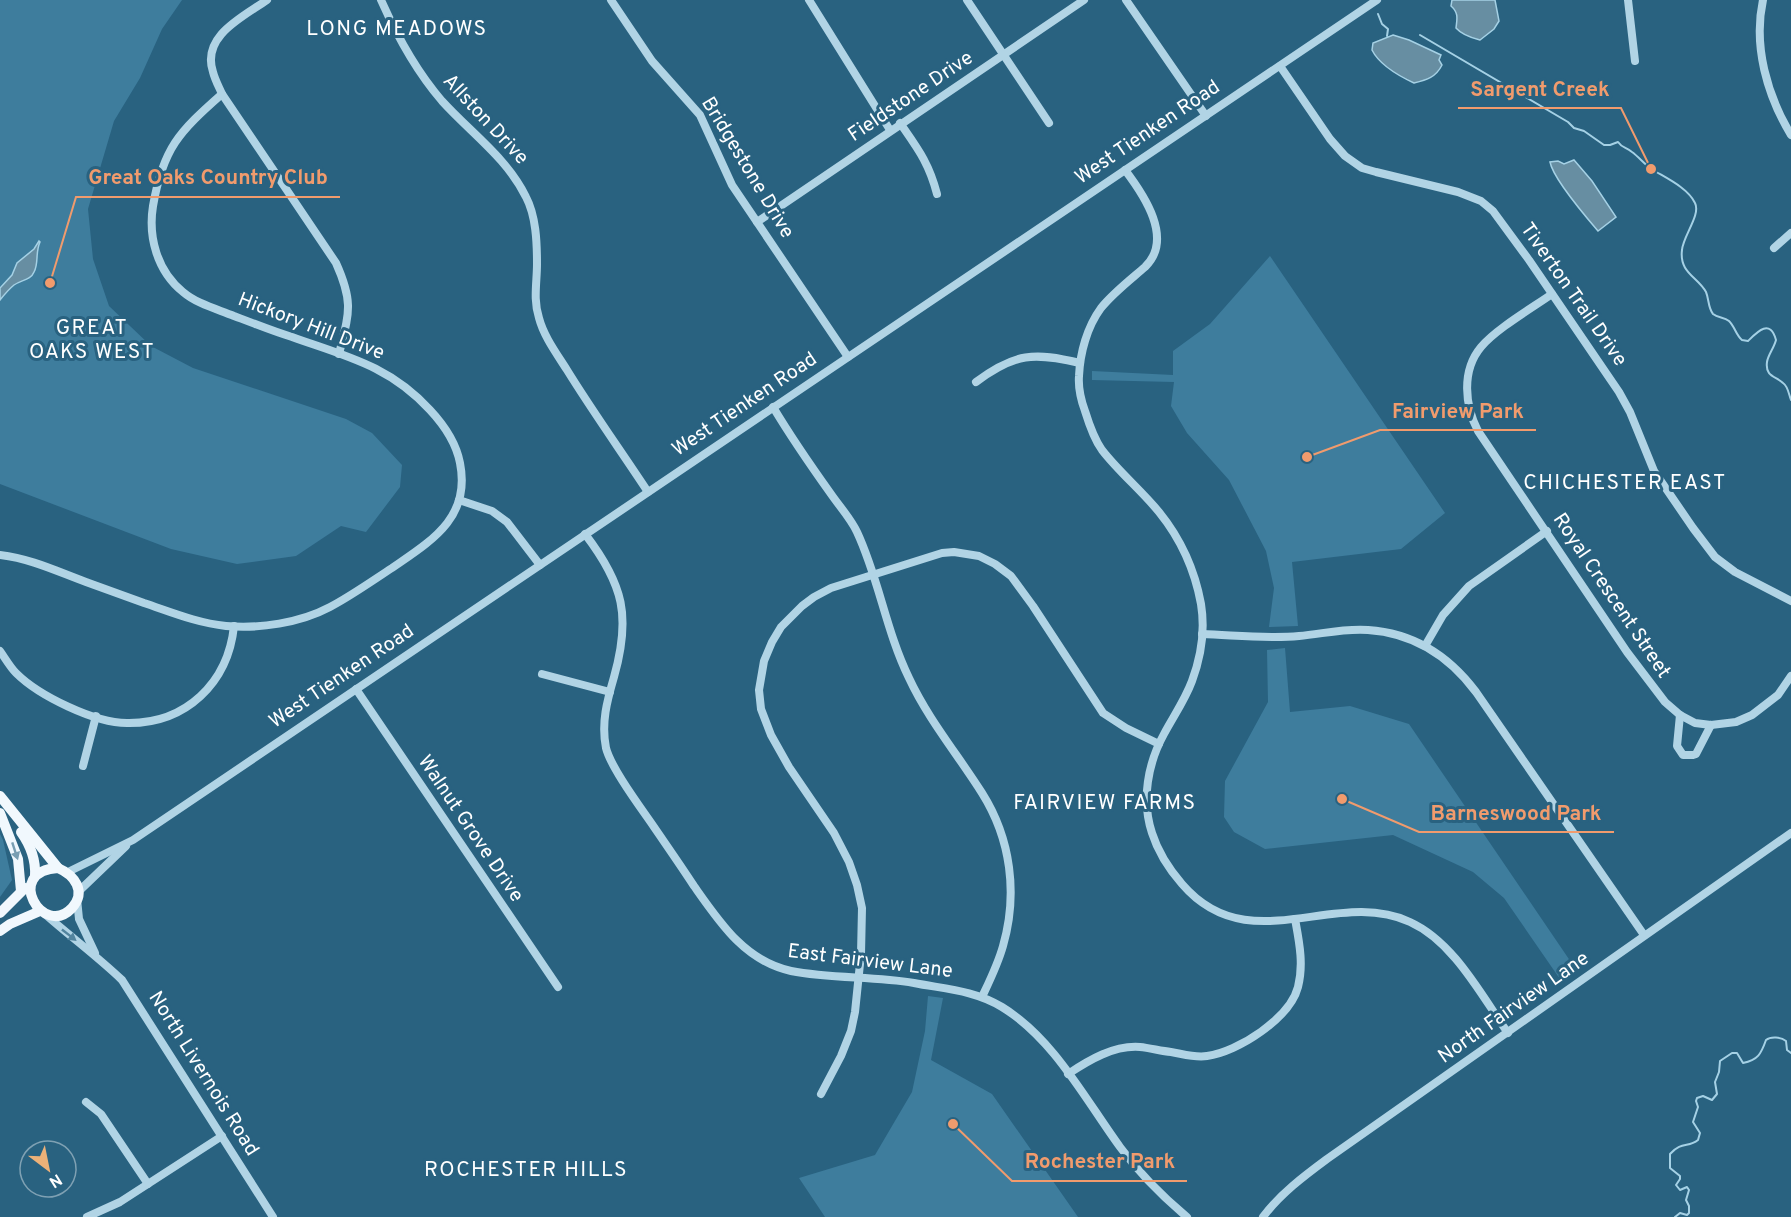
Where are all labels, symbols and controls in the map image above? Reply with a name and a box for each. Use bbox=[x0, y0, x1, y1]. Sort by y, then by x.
district label: LONG MEADOWS bbox=[306, 16, 488, 43]
street label: Fieldstone Drive bbox=[843, 46, 979, 148]
street label: Allston Drive bbox=[436, 69, 534, 171]
callout: Sargent Creek bbox=[1458, 69, 1621, 108]
street label: West Tienken Road bbox=[1070, 75, 1226, 191]
text: Sargent Creek bbox=[1470, 77, 1610, 104]
street label: Bridgestone Drive bbox=[694, 92, 800, 244]
callout: Great Oaks Country Club bbox=[76, 158, 340, 197]
text: Great Oaks Country Club bbox=[88, 165, 328, 192]
street label: Tiverton Trail Drive bbox=[1514, 218, 1632, 372]
street label: Hickory Hill Drive bbox=[234, 287, 388, 367]
district label: GREAT OAKS WEST bbox=[29, 315, 155, 366]
street label: West Tienken Road bbox=[667, 347, 823, 463]
callout: Fairview Park bbox=[1380, 391, 1536, 430]
text: Fairview Park bbox=[1392, 399, 1524, 426]
district label: CHICHESTER EAST bbox=[1523, 470, 1727, 497]
street label: Royal Crescent Street bbox=[1546, 508, 1676, 684]
street label: West Tienken Road bbox=[264, 619, 420, 735]
street label: Walnut Grove Drive bbox=[411, 750, 529, 908]
district label: FAIRVIEW FARMS bbox=[1013, 790, 1197, 817]
callout: Barneswood Park bbox=[1419, 793, 1614, 832]
text: Barneswood Park bbox=[1430, 801, 1602, 828]
one-way arrow bbox=[11, 842, 20, 860]
one-way arrow bbox=[61, 928, 76, 941]
street label: East Fairview Lane bbox=[786, 939, 954, 985]
street label: North Fairview Lane bbox=[1433, 946, 1595, 1070]
street label: North Livernois Road bbox=[142, 987, 264, 1161]
north arrow bbox=[18, 1139, 78, 1199]
callout: Rochester Park bbox=[1012, 1142, 1187, 1181]
text: Rochester Park bbox=[1025, 1149, 1175, 1176]
district label: ROCHESTER HILLS bbox=[424, 1157, 628, 1184]
text: N bbox=[45, 1168, 65, 1192]

